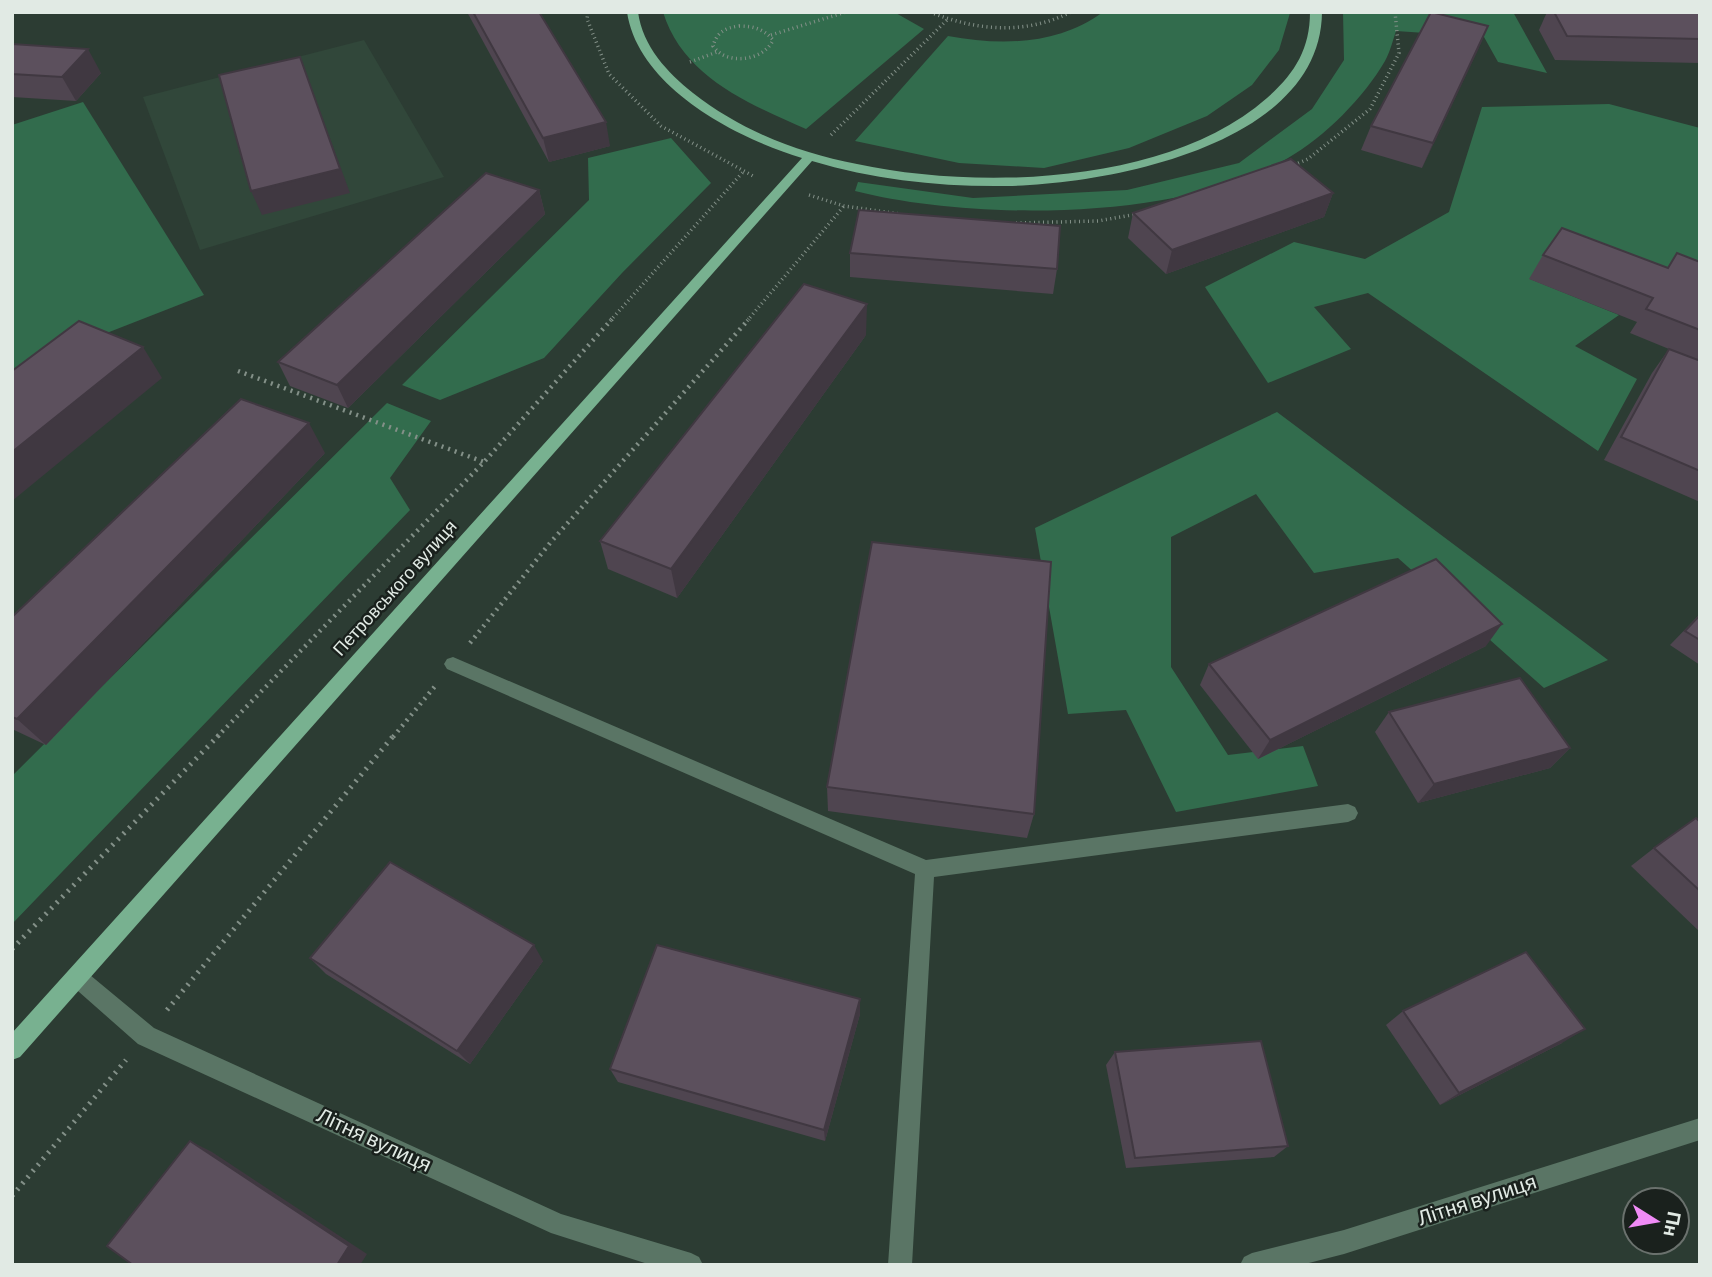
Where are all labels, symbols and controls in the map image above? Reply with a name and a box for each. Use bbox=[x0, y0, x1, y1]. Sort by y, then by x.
street label: Петровського вулиця bbox=[328, 515, 461, 660]
street label: Літня вулиця bbox=[313, 1101, 436, 1176]
street label: Літня вулиця bbox=[1414, 1168, 1539, 1230]
north arrow bbox=[1621, 1186, 1691, 1256]
text: Пн bbox=[1659, 1210, 1687, 1239]

